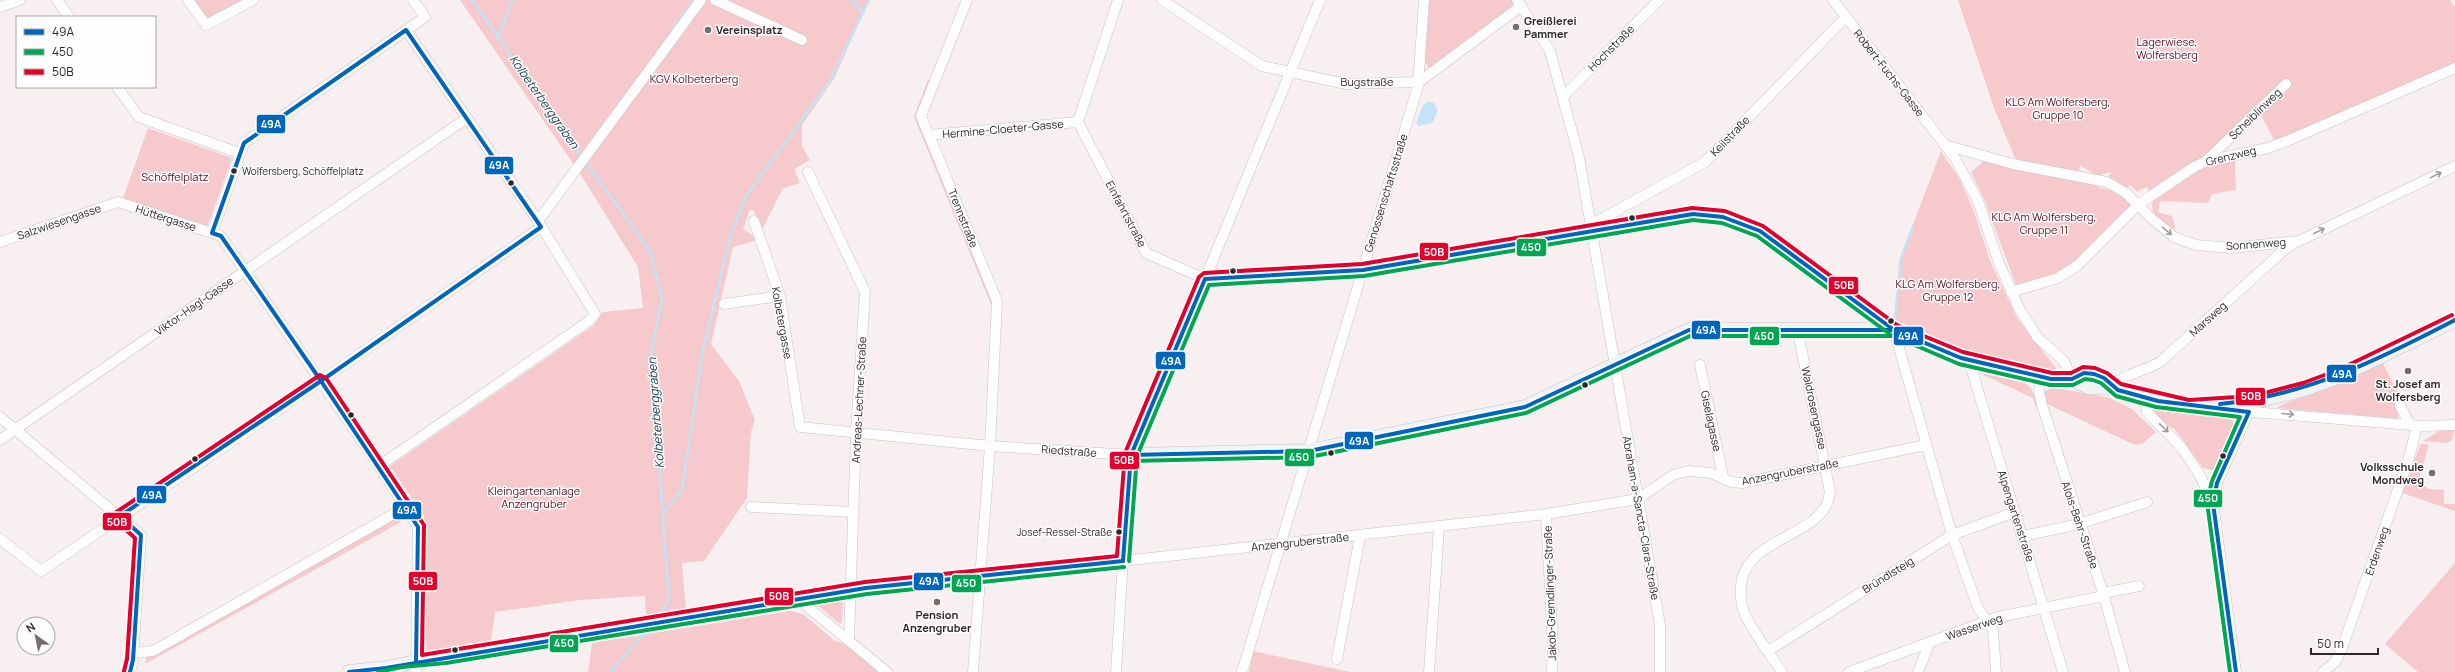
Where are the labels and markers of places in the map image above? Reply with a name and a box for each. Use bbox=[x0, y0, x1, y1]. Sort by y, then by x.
place label: Greißlerei Pammer bbox=[1524, 13, 1577, 41]
place label: Vereinsplatz bbox=[716, 22, 783, 37]
marker: Greißlerei Pammer bbox=[1511, 22, 1521, 32]
marker: Vereinsplatz bbox=[703, 25, 713, 35]
place label: Wolfersberg, Schöffelplatz bbox=[242, 164, 364, 178]
marker: Wolfersberg, Schöffelplatz bbox=[229, 166, 239, 176]
unlabelled marker bbox=[506, 178, 516, 188]
unlabelled marker bbox=[1627, 213, 1637, 223]
unlabelled marker bbox=[1228, 266, 1238, 276]
unlabelled marker bbox=[1886, 316, 1896, 326]
marker: St. Josef am Wolfersberg bbox=[2403, 366, 2413, 376]
place label: St. Josef am Wolfersberg bbox=[2376, 376, 2441, 404]
unlabelled marker bbox=[1580, 380, 1590, 390]
unlabelled marker bbox=[346, 410, 356, 420]
unlabelled marker bbox=[1326, 448, 1336, 458]
unlabelled marker bbox=[2218, 451, 2228, 461]
unlabelled marker bbox=[190, 454, 200, 464]
place label: Volksschule Mondweg bbox=[2360, 459, 2424, 487]
marker: Volksschule Mondweg bbox=[2427, 468, 2437, 478]
place label: Josef-Ressel-Straße bbox=[1017, 525, 1112, 539]
marker: Josef-Ressel-Straße bbox=[1114, 527, 1124, 537]
marker: Pension Anzengruber bbox=[932, 597, 942, 607]
place label: Pension Anzengruber bbox=[903, 607, 972, 635]
unlabelled marker bbox=[450, 645, 460, 655]

